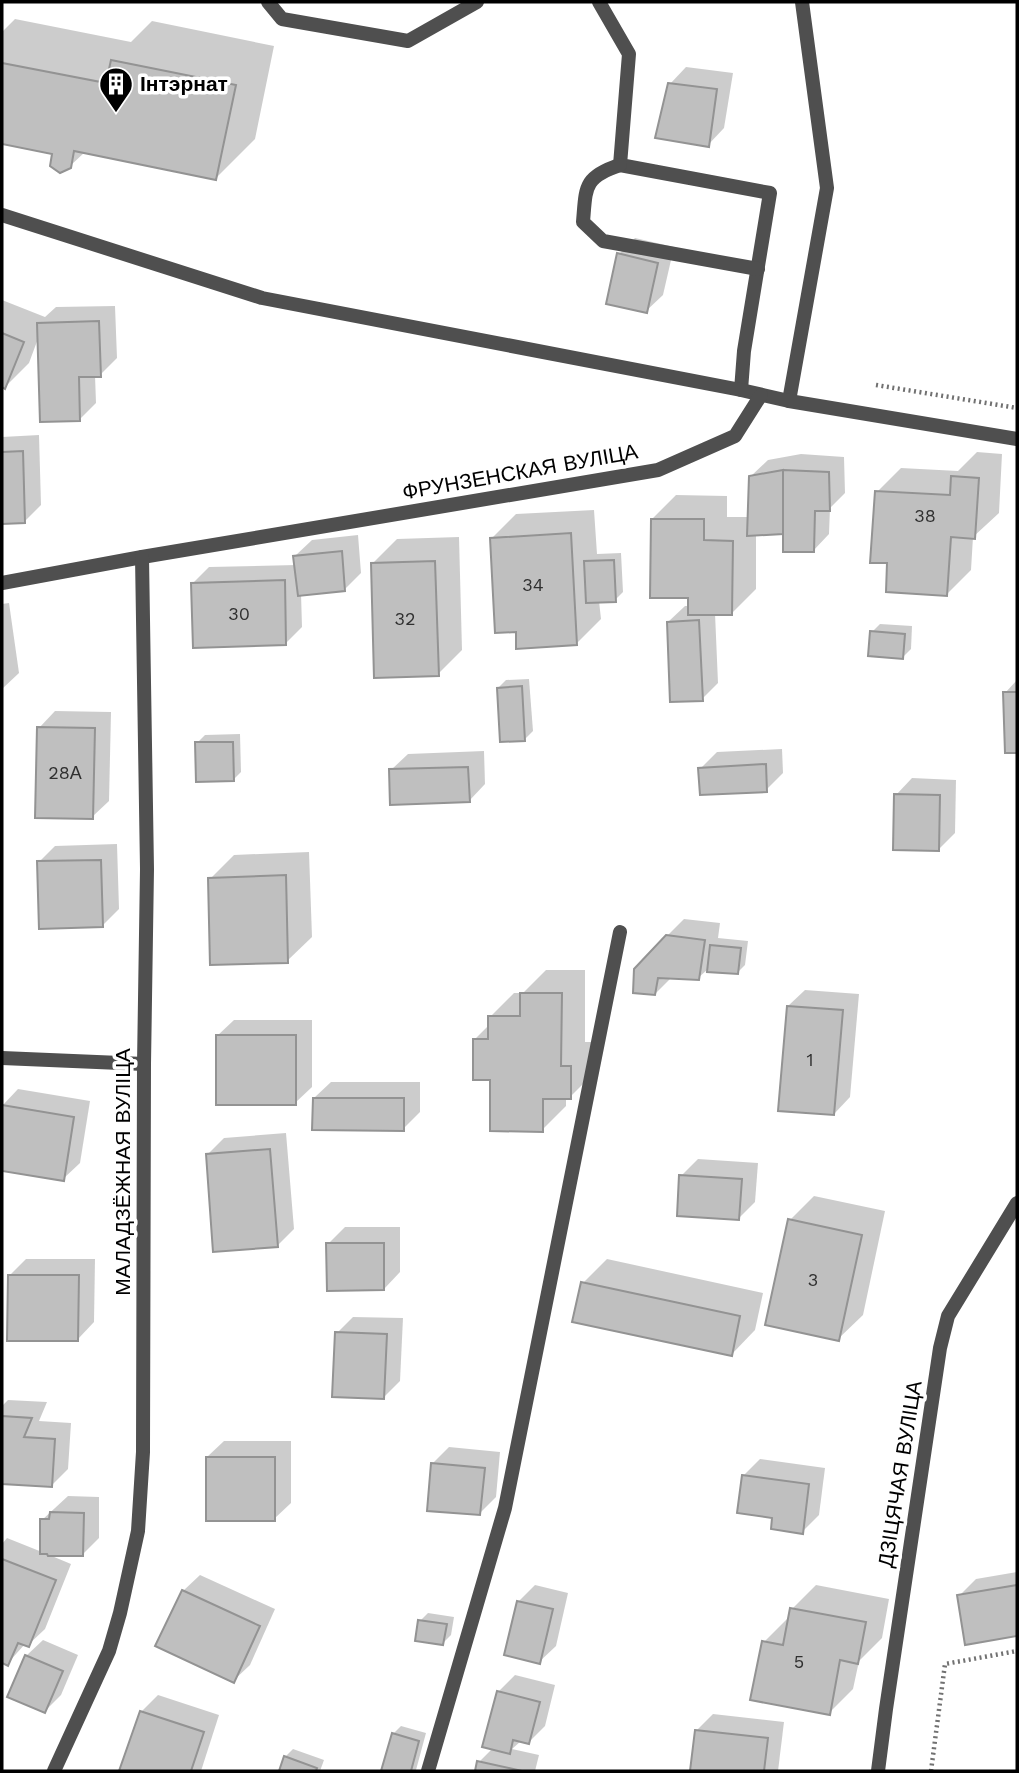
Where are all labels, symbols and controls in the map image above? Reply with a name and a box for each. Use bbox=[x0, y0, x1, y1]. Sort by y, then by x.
building icon: Інтэрнат bbox=[97, 65, 135, 114]
place label: Інтэрнат bbox=[140, 71, 228, 96]
street label: ФРУНЗЕНСКАЯ ВУЛІЦА bbox=[400, 438, 640, 505]
house number: 38 bbox=[914, 505, 936, 526]
house number: 34 bbox=[522, 574, 544, 595]
house number: 30 bbox=[228, 603, 250, 624]
house number: 32 bbox=[395, 608, 416, 629]
house number: 28А bbox=[48, 762, 82, 783]
street label: МАЛАДЗЁЖНАЯ ВУЛІЦА bbox=[110, 1048, 135, 1296]
house number: 1 bbox=[806, 1049, 814, 1070]
house number: 3 bbox=[808, 1269, 818, 1290]
street label: ДЗІЦЯЧАЯ ВУЛІЦА bbox=[872, 1379, 927, 1569]
house number: 5 bbox=[794, 1651, 804, 1672]

